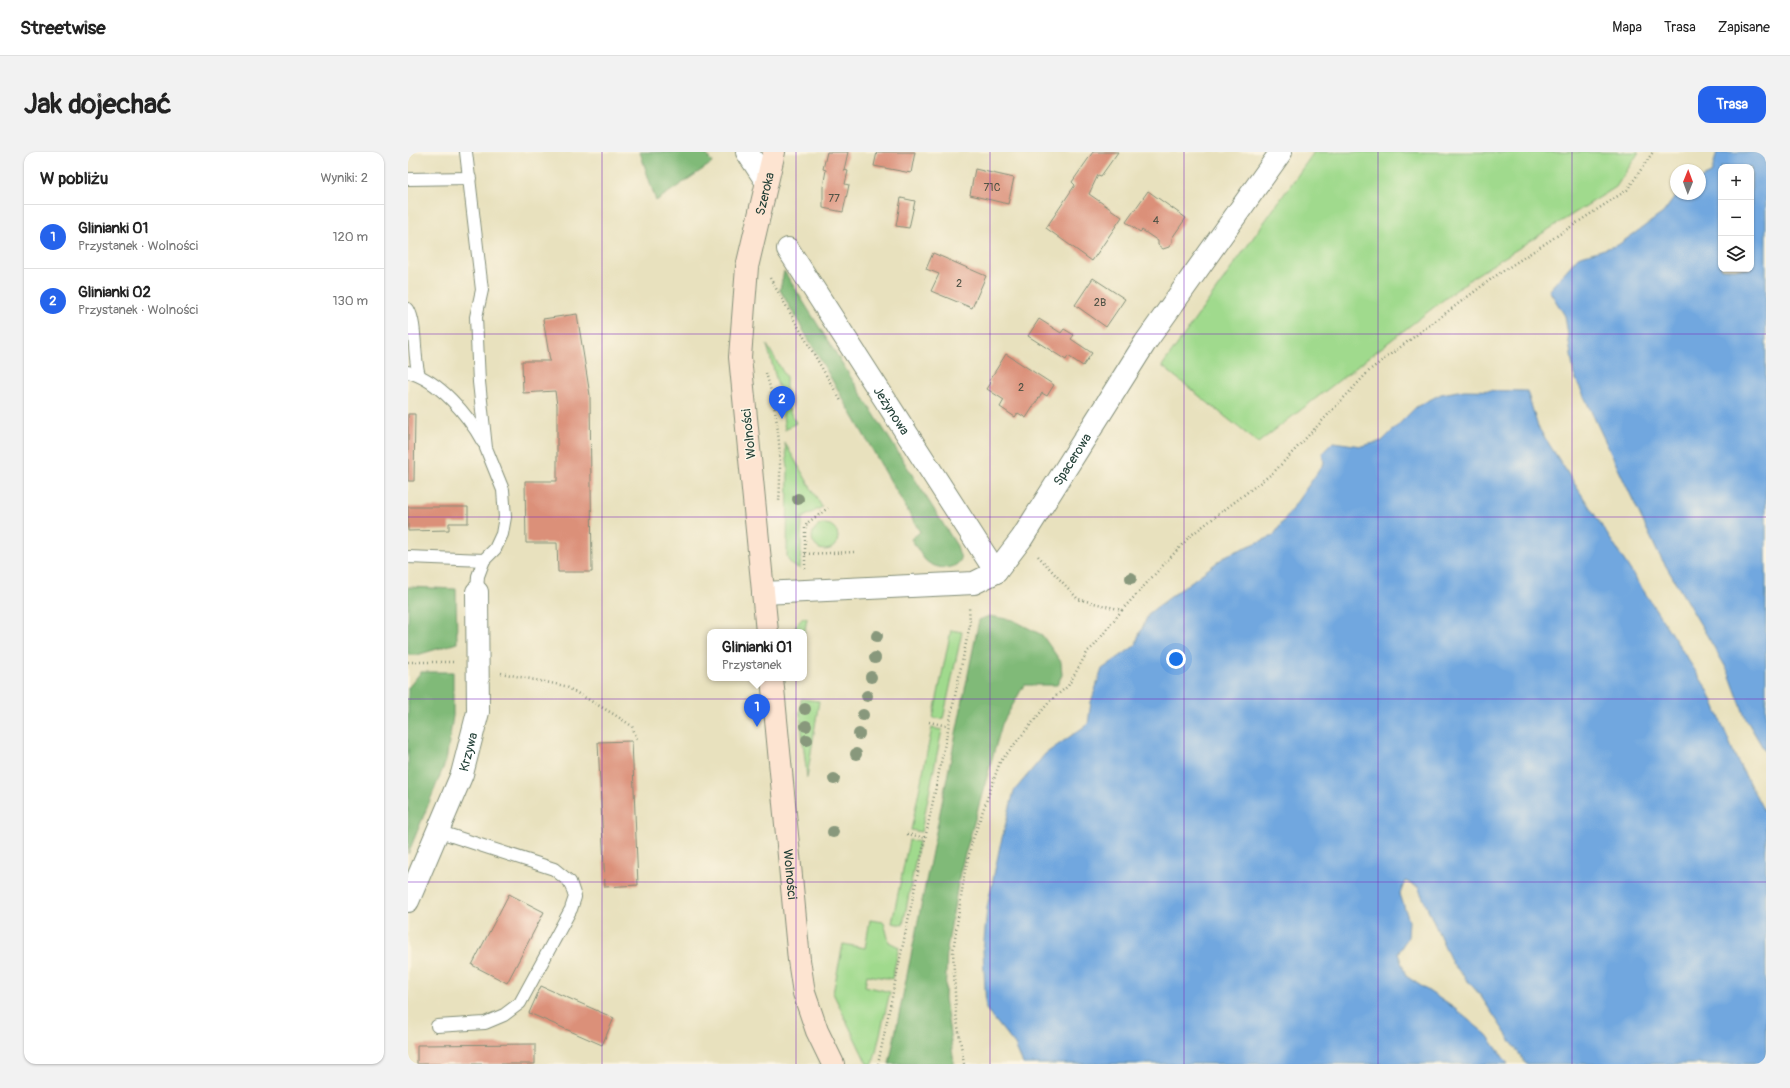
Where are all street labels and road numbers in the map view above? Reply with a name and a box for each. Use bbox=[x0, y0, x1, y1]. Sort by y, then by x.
street label: Szeroka bbox=[752, 171, 778, 217]
street label: Jeżynowa bbox=[870, 384, 913, 438]
street label: Wolności bbox=[738, 408, 760, 460]
street label: Spacerowa bbox=[1050, 430, 1095, 489]
street label: Krzywa bbox=[456, 731, 481, 773]
street label: Wolności bbox=[779, 848, 800, 900]

